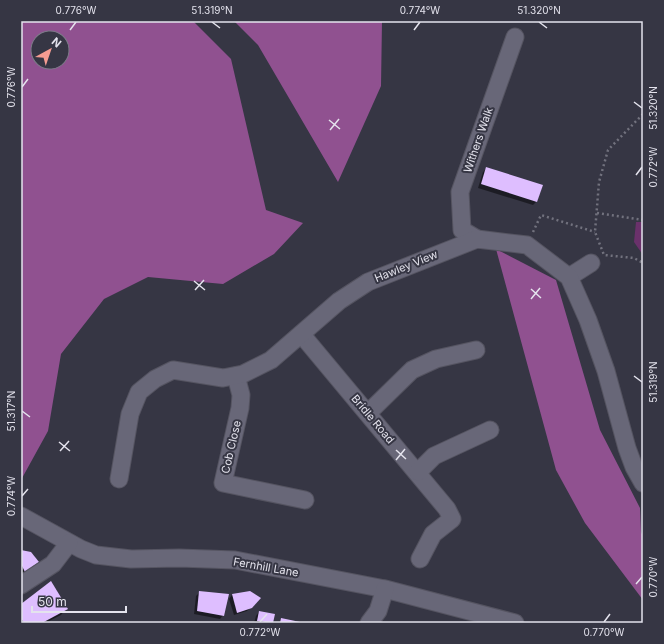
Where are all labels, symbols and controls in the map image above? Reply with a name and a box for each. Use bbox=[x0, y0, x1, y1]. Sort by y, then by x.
text: 0.776°W bbox=[56, 4, 97, 16]
text: 51.319°N bbox=[191, 4, 233, 16]
text: 0.774°W bbox=[400, 4, 440, 16]
text: 51.320°N bbox=[517, 4, 561, 16]
north arrow bbox=[30, 30, 70, 70]
text: N bbox=[49, 34, 64, 50]
text: 0.776°W bbox=[5, 66, 17, 107]
text: 51.320°N bbox=[647, 86, 659, 130]
street label: Withers Walk bbox=[460, 105, 496, 175]
text: 0.772°W bbox=[647, 146, 659, 187]
street label: Hawley View bbox=[372, 247, 440, 285]
text: 51.319°N bbox=[647, 361, 659, 403]
text: 51.317°N bbox=[5, 391, 17, 431]
street label: Bridle Road bbox=[348, 392, 398, 446]
street label: Cob Close bbox=[218, 419, 244, 475]
text: 0.774°W bbox=[5, 476, 17, 516]
street label: Fernhill Lane bbox=[232, 554, 300, 580]
text: 0.770°W bbox=[647, 556, 659, 597]
scale bar bbox=[32, 588, 126, 614]
text: 50 m bbox=[38, 594, 67, 609]
text: 0.772°W bbox=[240, 626, 281, 638]
text: 0.770°W bbox=[584, 626, 625, 638]

